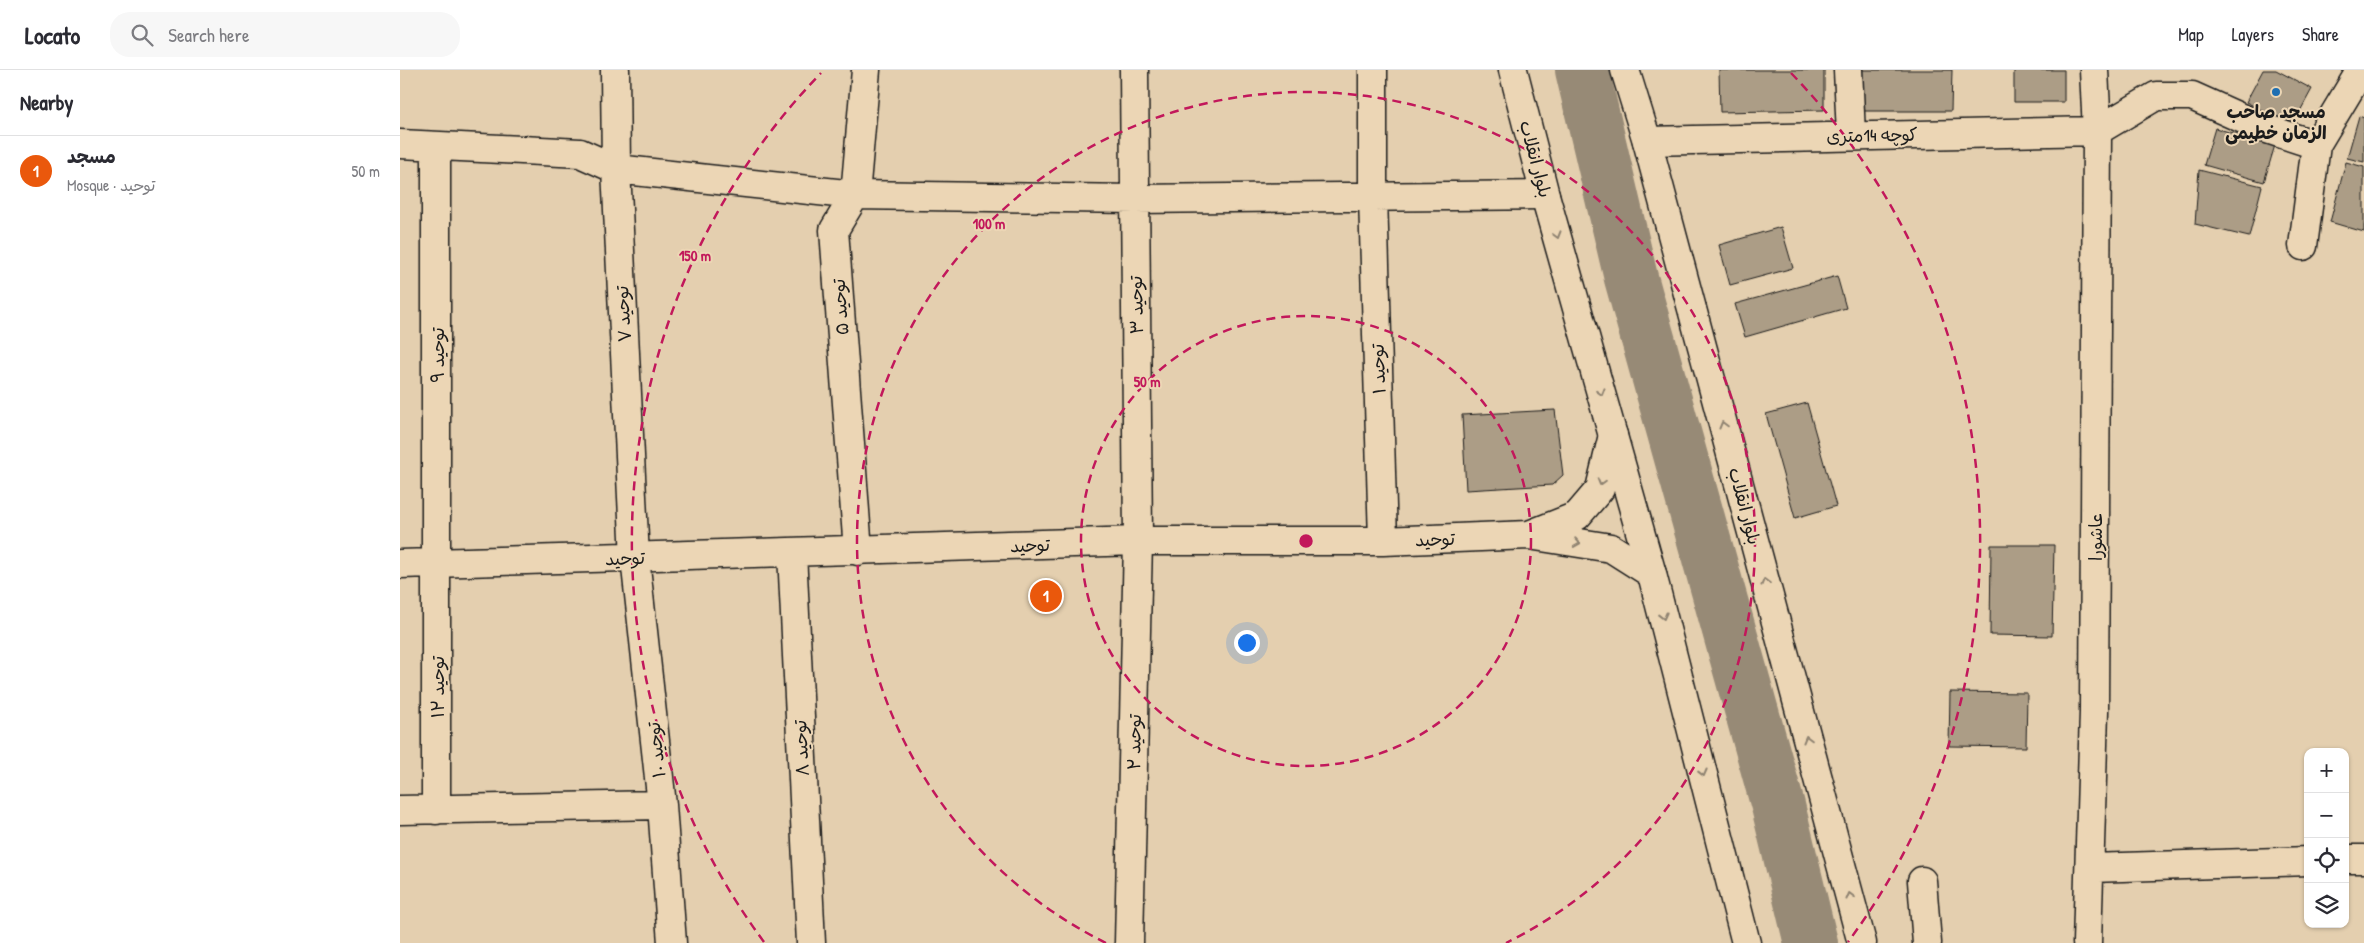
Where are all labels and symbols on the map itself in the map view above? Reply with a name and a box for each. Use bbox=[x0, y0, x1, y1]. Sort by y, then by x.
marker: مسجد صاحب الزمان خطیمی bbox=[2270, 86, 2282, 98]
place label: مسجد صاحب الزمان خطیمی bbox=[2225, 99, 2327, 145]
street label: بلوار انقلاب bbox=[1514, 118, 1558, 200]
street label: کوچه 14متری bbox=[1826, 122, 1918, 148]
text: 100 m bbox=[973, 213, 1005, 234]
one-way arrow bbox=[1551, 231, 1561, 239]
text: 150 m bbox=[679, 245, 711, 266]
street label: توحید ۳ bbox=[1123, 275, 1149, 335]
street label: توحید ۵ bbox=[826, 277, 854, 336]
street label: توحید ۷ bbox=[609, 284, 637, 343]
street label: توحید ۹ bbox=[425, 327, 450, 383]
street label: توحید ۱ bbox=[1365, 343, 1391, 395]
text: 50 m bbox=[1134, 371, 1160, 392]
one-way arrow bbox=[1595, 387, 1605, 395]
one-way arrow bbox=[1718, 421, 1729, 430]
street label: بلوار انقلاب bbox=[1723, 465, 1767, 547]
one-way arrow bbox=[1596, 478, 1607, 486]
street label: عاشورا bbox=[2083, 513, 2108, 561]
street label: توحید bbox=[1415, 526, 1456, 552]
street label: توحید bbox=[1010, 532, 1051, 558]
centre of rings bbox=[1297, 532, 1315, 550]
one-way arrow bbox=[1573, 537, 1581, 548]
street label: توحید bbox=[605, 545, 646, 571]
pin: 1 bbox=[1030, 577, 1062, 615]
one-way arrow bbox=[1760, 578, 1771, 587]
one-way arrow bbox=[1657, 611, 1668, 620]
your location bbox=[1234, 630, 1260, 656]
street label: توحید ۱۲ bbox=[425, 655, 450, 718]
street label: توحید ۲ bbox=[1121, 713, 1147, 770]
street label: توحید ۸ bbox=[787, 718, 815, 777]
street label: توحید ۱۰ bbox=[641, 720, 671, 779]
one-way arrow bbox=[1803, 736, 1813, 744]
one-way arrow bbox=[1697, 769, 1707, 777]
one-way arrow bbox=[1845, 892, 1855, 900]

